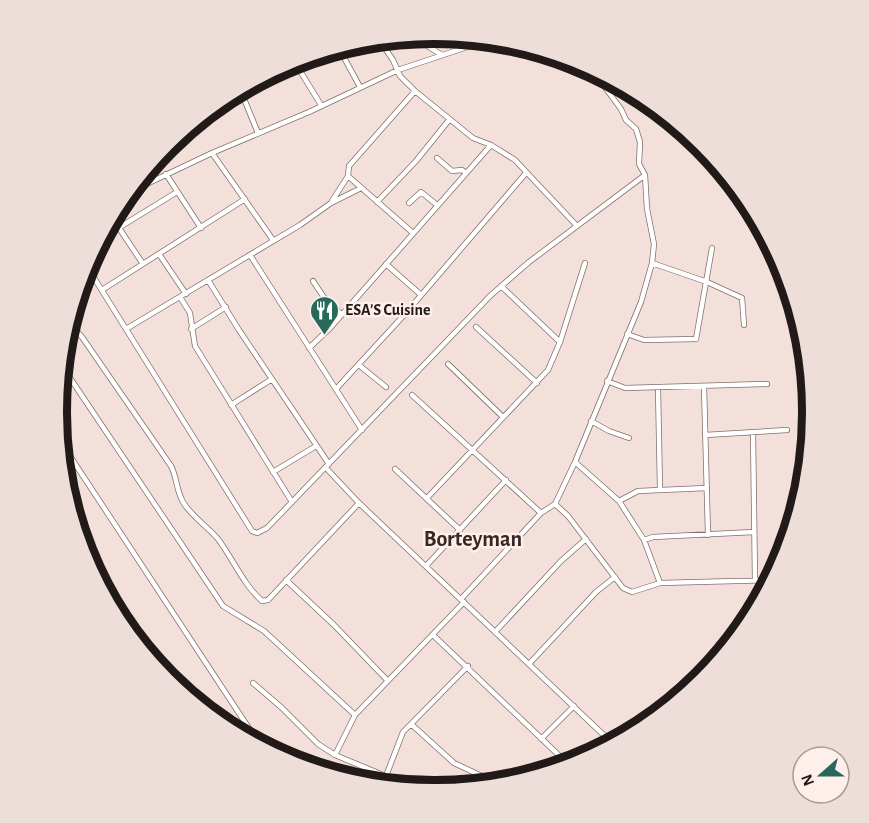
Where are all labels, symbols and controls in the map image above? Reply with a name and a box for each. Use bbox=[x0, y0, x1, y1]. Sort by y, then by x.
restaurant icon: ESA’S Cuisine bbox=[308, 294, 340, 336]
place label: ESA’S Cuisine bbox=[345, 302, 431, 318]
district label: Borteyman bbox=[424, 528, 522, 551]
north arrow bbox=[791, 745, 851, 805]
text: N bbox=[798, 772, 817, 788]

